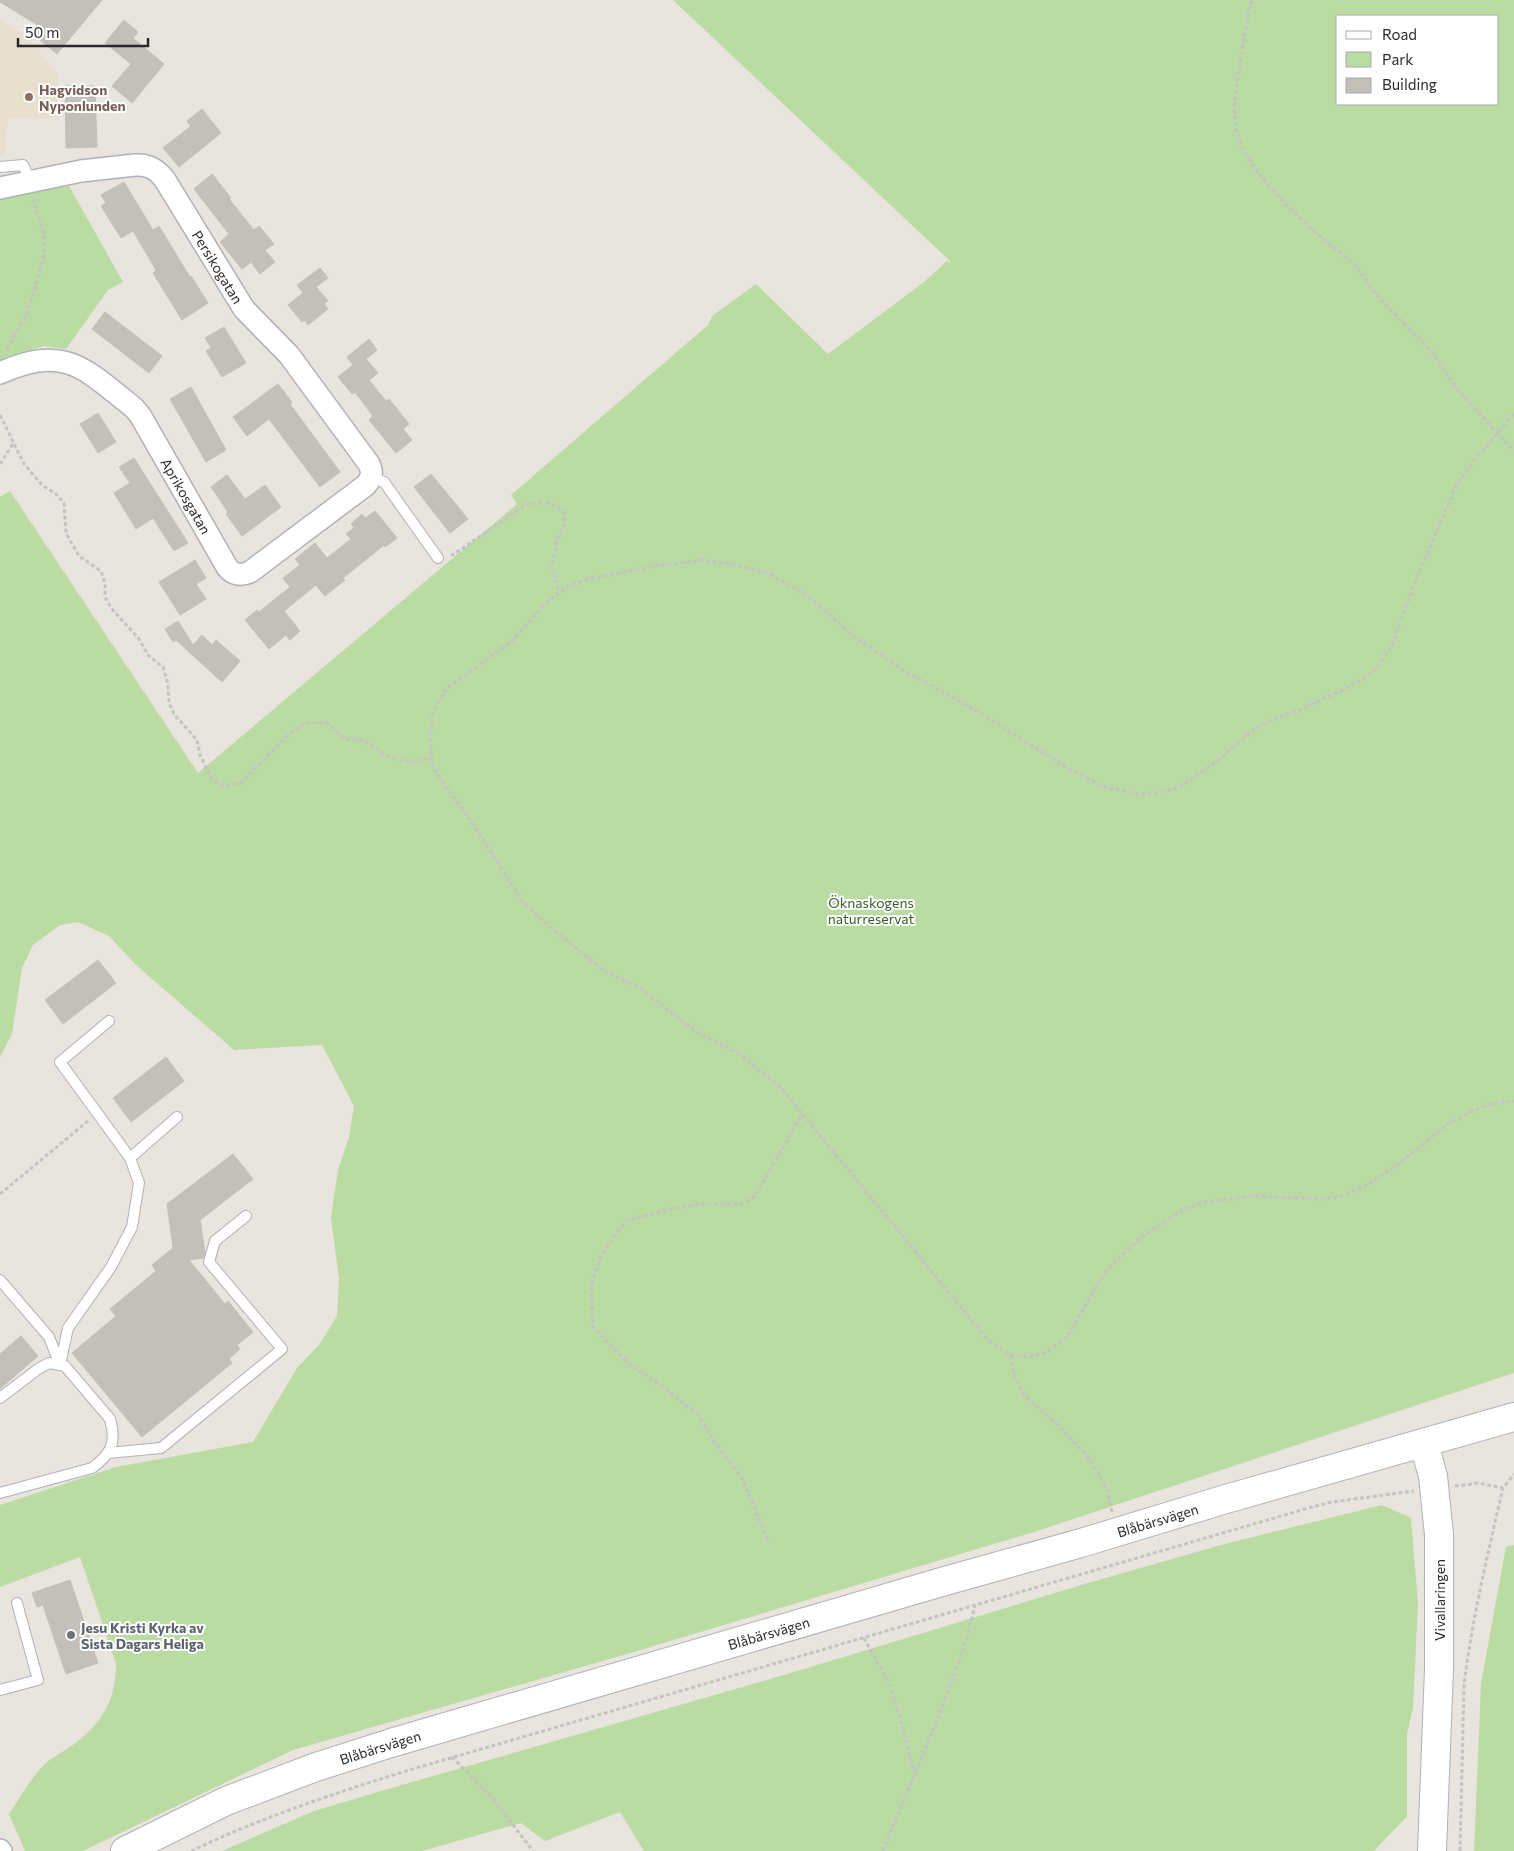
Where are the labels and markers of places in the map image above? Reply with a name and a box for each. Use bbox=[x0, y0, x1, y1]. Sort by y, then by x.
place label: Hagvidson Nyponlunden bbox=[39, 81, 126, 114]
marker: Hagvidson Nyponlunden bbox=[23, 91, 35, 103]
place label: Jesu Kristi Kyrka av Sista Dagars Heliga bbox=[81, 1619, 204, 1652]
marker: Jesu Kristi Kyrka av Sista Dagars Heliga bbox=[65, 1629, 77, 1641]

